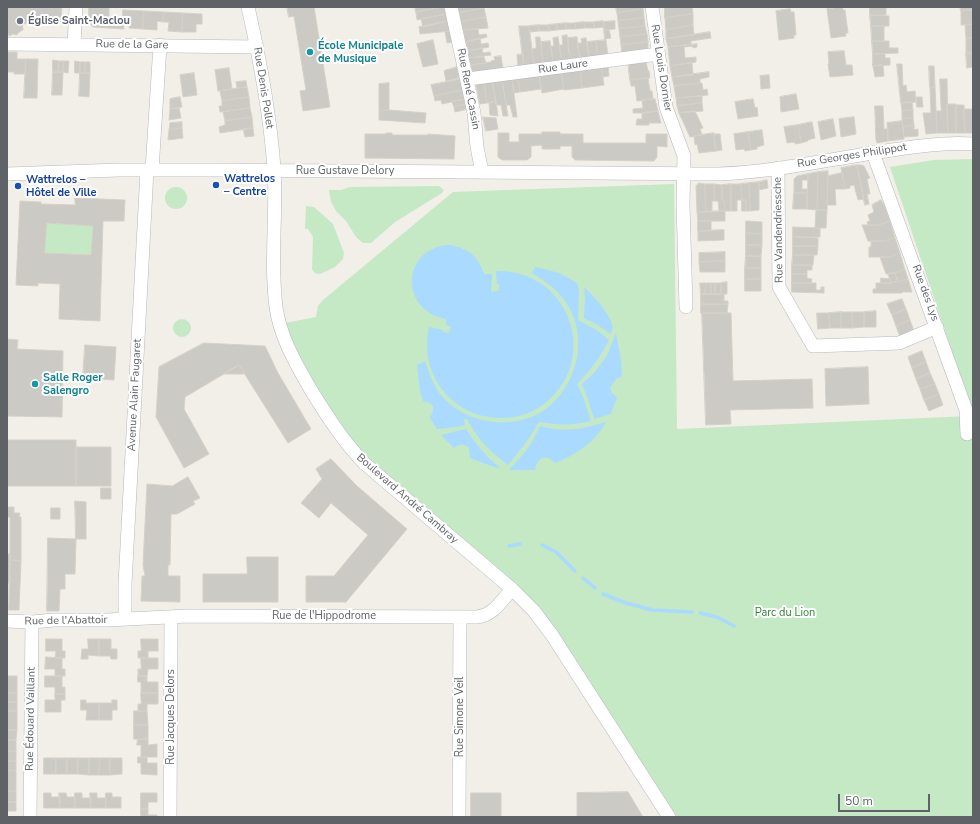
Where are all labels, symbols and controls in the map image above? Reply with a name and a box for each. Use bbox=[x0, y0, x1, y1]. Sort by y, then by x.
place label: Église Saint-Maclou bbox=[28, 14, 130, 28]
marker: Église Saint-Maclou bbox=[15, 16, 25, 26]
street label: Rue Louis Dornier bbox=[648, 24, 674, 112]
street label: Rue de la Gare bbox=[96, 38, 168, 52]
place label: École Municipale de Musique bbox=[318, 39, 404, 65]
street label: Rue Denis Pollet bbox=[250, 46, 276, 130]
marker: École Municipale de Musique bbox=[305, 47, 315, 57]
street label: Rue René Cassin bbox=[454, 47, 482, 131]
street label: Rue Laure bbox=[537, 57, 589, 77]
street label: Rue Georges Philippot bbox=[796, 141, 908, 171]
street label: Rue Gustave Delory bbox=[296, 164, 394, 178]
place label: Wattrelos – Centre bbox=[224, 172, 275, 198]
place label: Wattrelos – Hôtel de Ville bbox=[26, 173, 96, 199]
street label: Rue Vandendriessche bbox=[771, 177, 787, 283]
marker: Wattrelos – Centre bbox=[211, 180, 221, 190]
marker: Wattrelos – Hôtel de Ville bbox=[13, 181, 23, 191]
street label: Rue des Lys bbox=[909, 263, 941, 323]
street label: Avenue Alain Faugaret bbox=[125, 338, 145, 452]
place label: Salle Roger Salengro bbox=[43, 371, 103, 397]
marker: Salle Roger Salengro bbox=[30, 379, 40, 389]
street label: Boulevard André Cambray bbox=[353, 451, 461, 547]
park label: Parc du Lion bbox=[755, 606, 815, 620]
street label: Rue de l'Hippodrome bbox=[272, 609, 376, 623]
street label: Rue de l'Abattoir bbox=[24, 614, 108, 628]
street label: Rue Édouard Vaillant bbox=[23, 667, 39, 771]
street label: Rue Jacques Delors bbox=[164, 669, 178, 765]
street label: Rue Simone Veil bbox=[453, 677, 467, 757]
scale bar bbox=[840, 786, 932, 812]
text: 50 m bbox=[845, 793, 873, 809]

